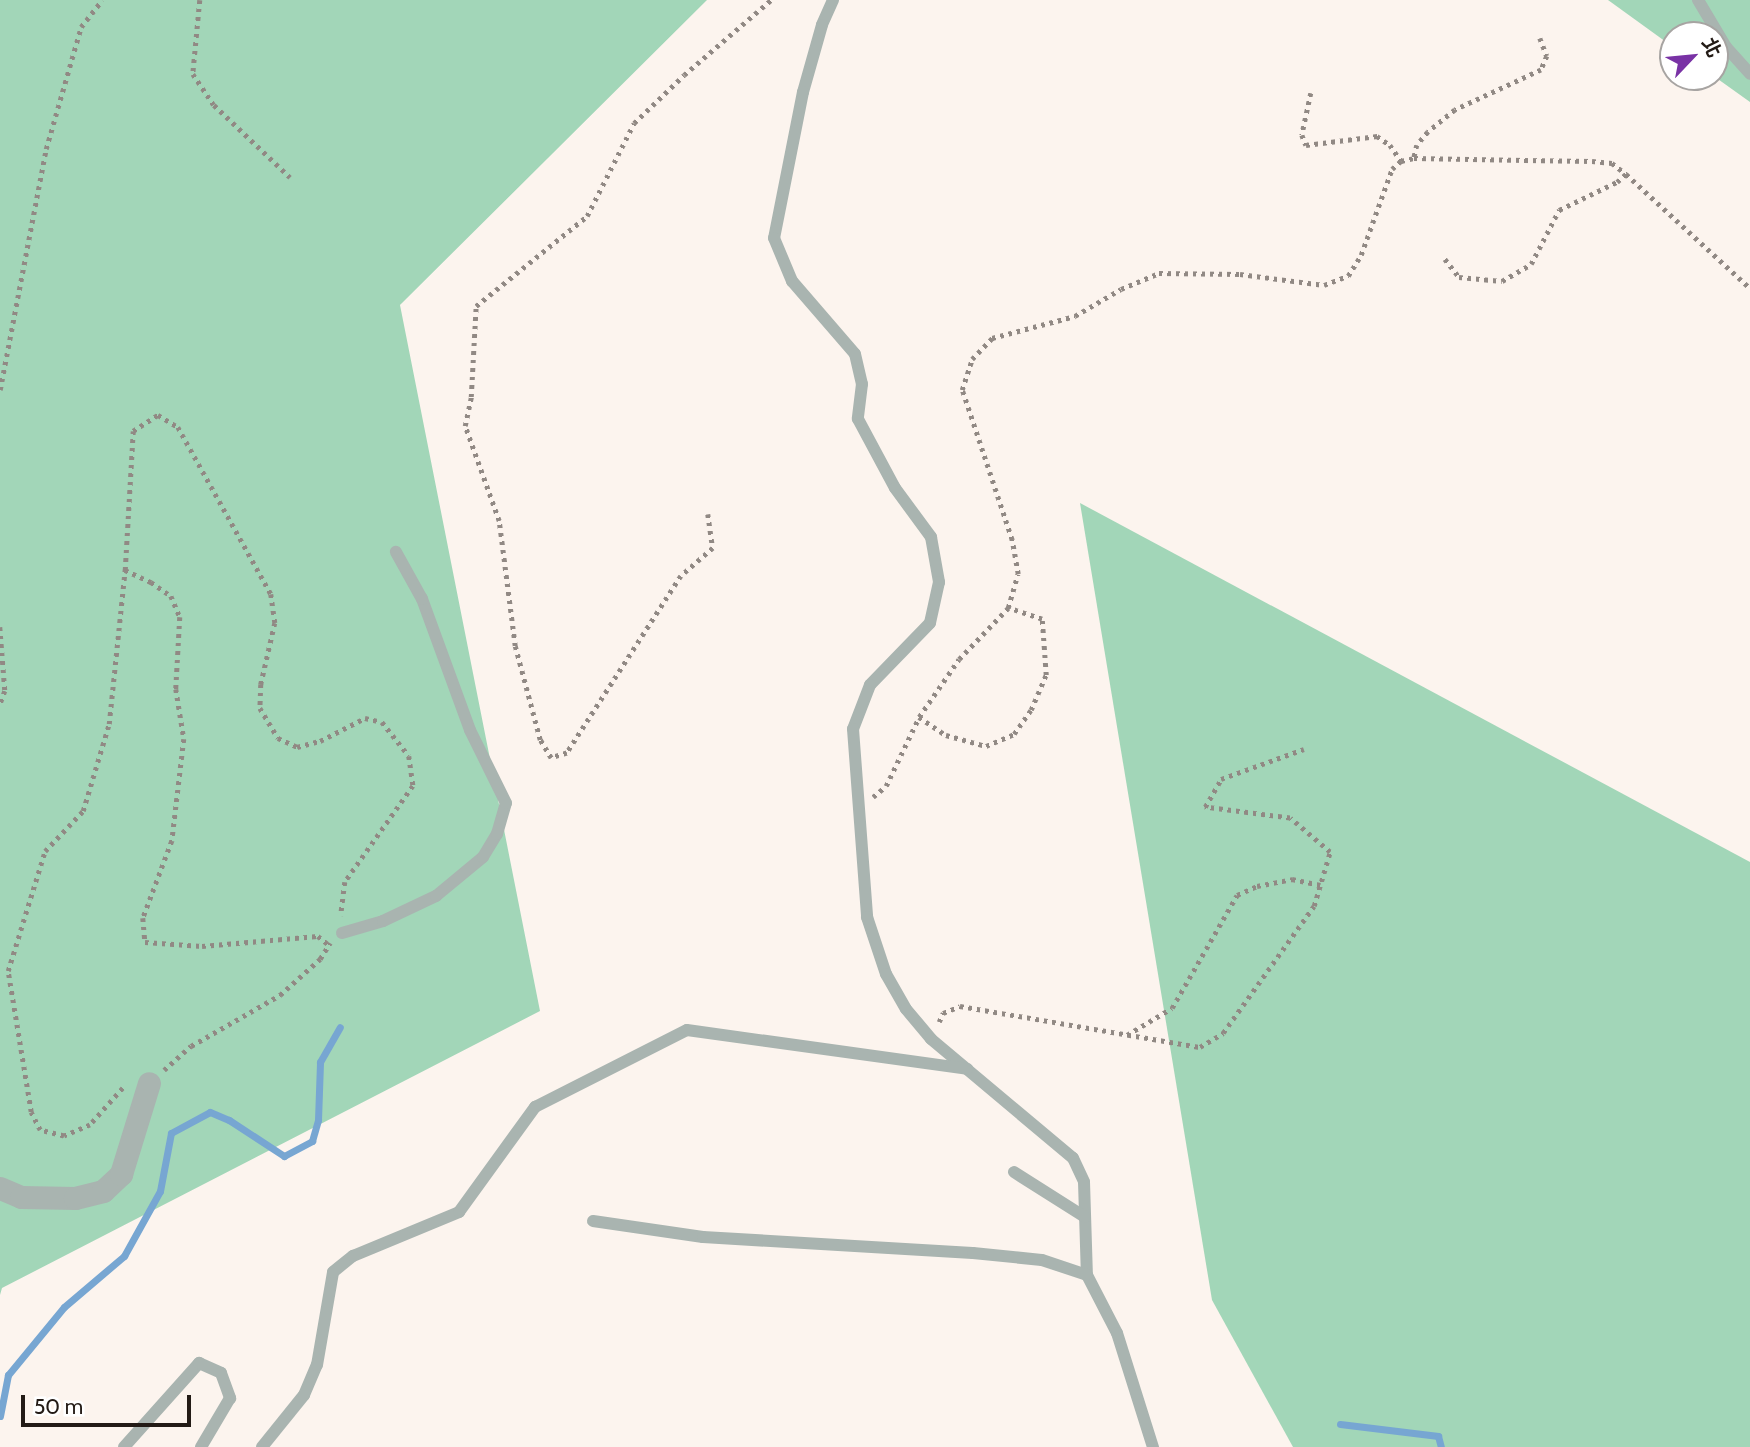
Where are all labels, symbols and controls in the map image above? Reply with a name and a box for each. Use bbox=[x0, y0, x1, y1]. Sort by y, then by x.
north arrow bbox=[1659, 21, 1729, 91]
text: 北 bbox=[1697, 34, 1726, 61]
scale bar bbox=[24, 1380, 194, 1424]
text: 50 m bbox=[34, 1394, 83, 1419]

